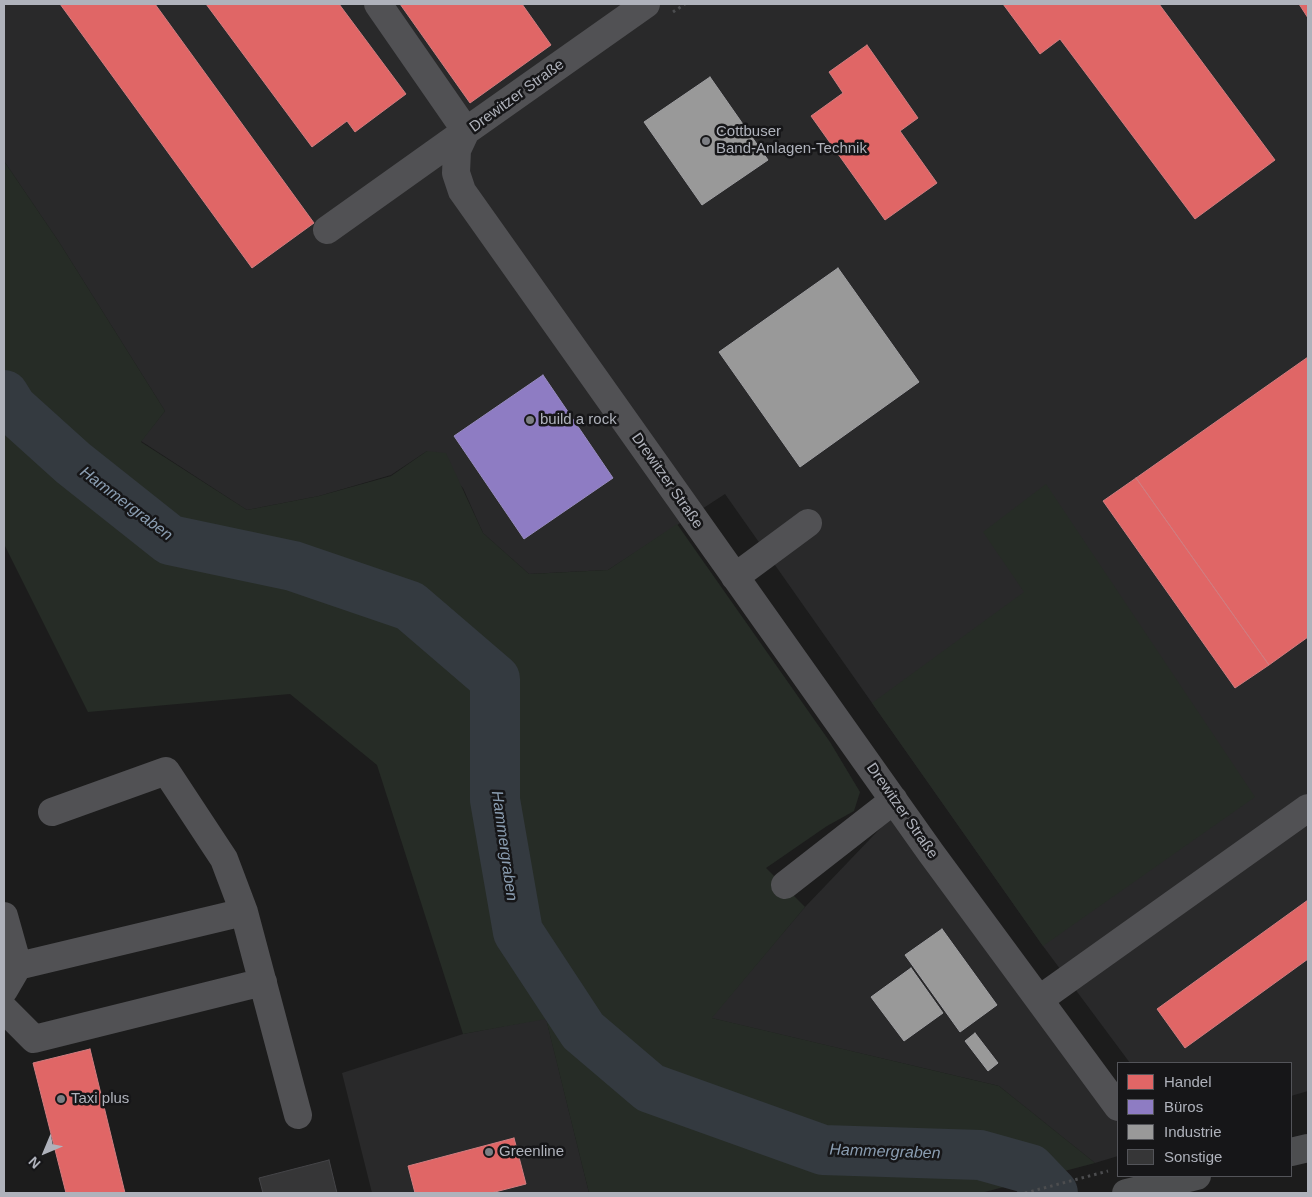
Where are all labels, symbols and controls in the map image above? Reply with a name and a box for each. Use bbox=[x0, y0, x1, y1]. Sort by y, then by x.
street label: Drewitzer Straße bbox=[466, 56, 568, 136]
place label: Cottbuser Band-Anlagen-Technik bbox=[716, 123, 867, 158]
marker: Cottbuser Band-Anlagen-Technik bbox=[700, 135, 712, 147]
place label: build a rock bbox=[540, 411, 617, 429]
marker: build a rock bbox=[524, 414, 536, 426]
street label: Drewitzer Straße bbox=[627, 430, 707, 532]
water label: Hammergraben bbox=[76, 463, 176, 545]
street label: Drewitzer Straße bbox=[862, 760, 942, 862]
water label: Hammergraben bbox=[487, 790, 521, 902]
legend bbox=[1117, 1062, 1292, 1177]
text: Handel bbox=[1164, 1073, 1212, 1090]
place label: Taxi plus bbox=[71, 1090, 129, 1108]
marker: Taxi plus bbox=[55, 1093, 67, 1105]
text: Büros bbox=[1164, 1098, 1203, 1115]
text: Industrie bbox=[1164, 1123, 1222, 1140]
north arrow bbox=[20, 1127, 70, 1177]
water label: Hammergraben bbox=[829, 1140, 941, 1164]
place label: Greenline bbox=[499, 1143, 564, 1161]
marker: Greenline bbox=[483, 1146, 495, 1158]
text: Sonstige bbox=[1164, 1148, 1222, 1165]
text: N bbox=[25, 1153, 44, 1172]

